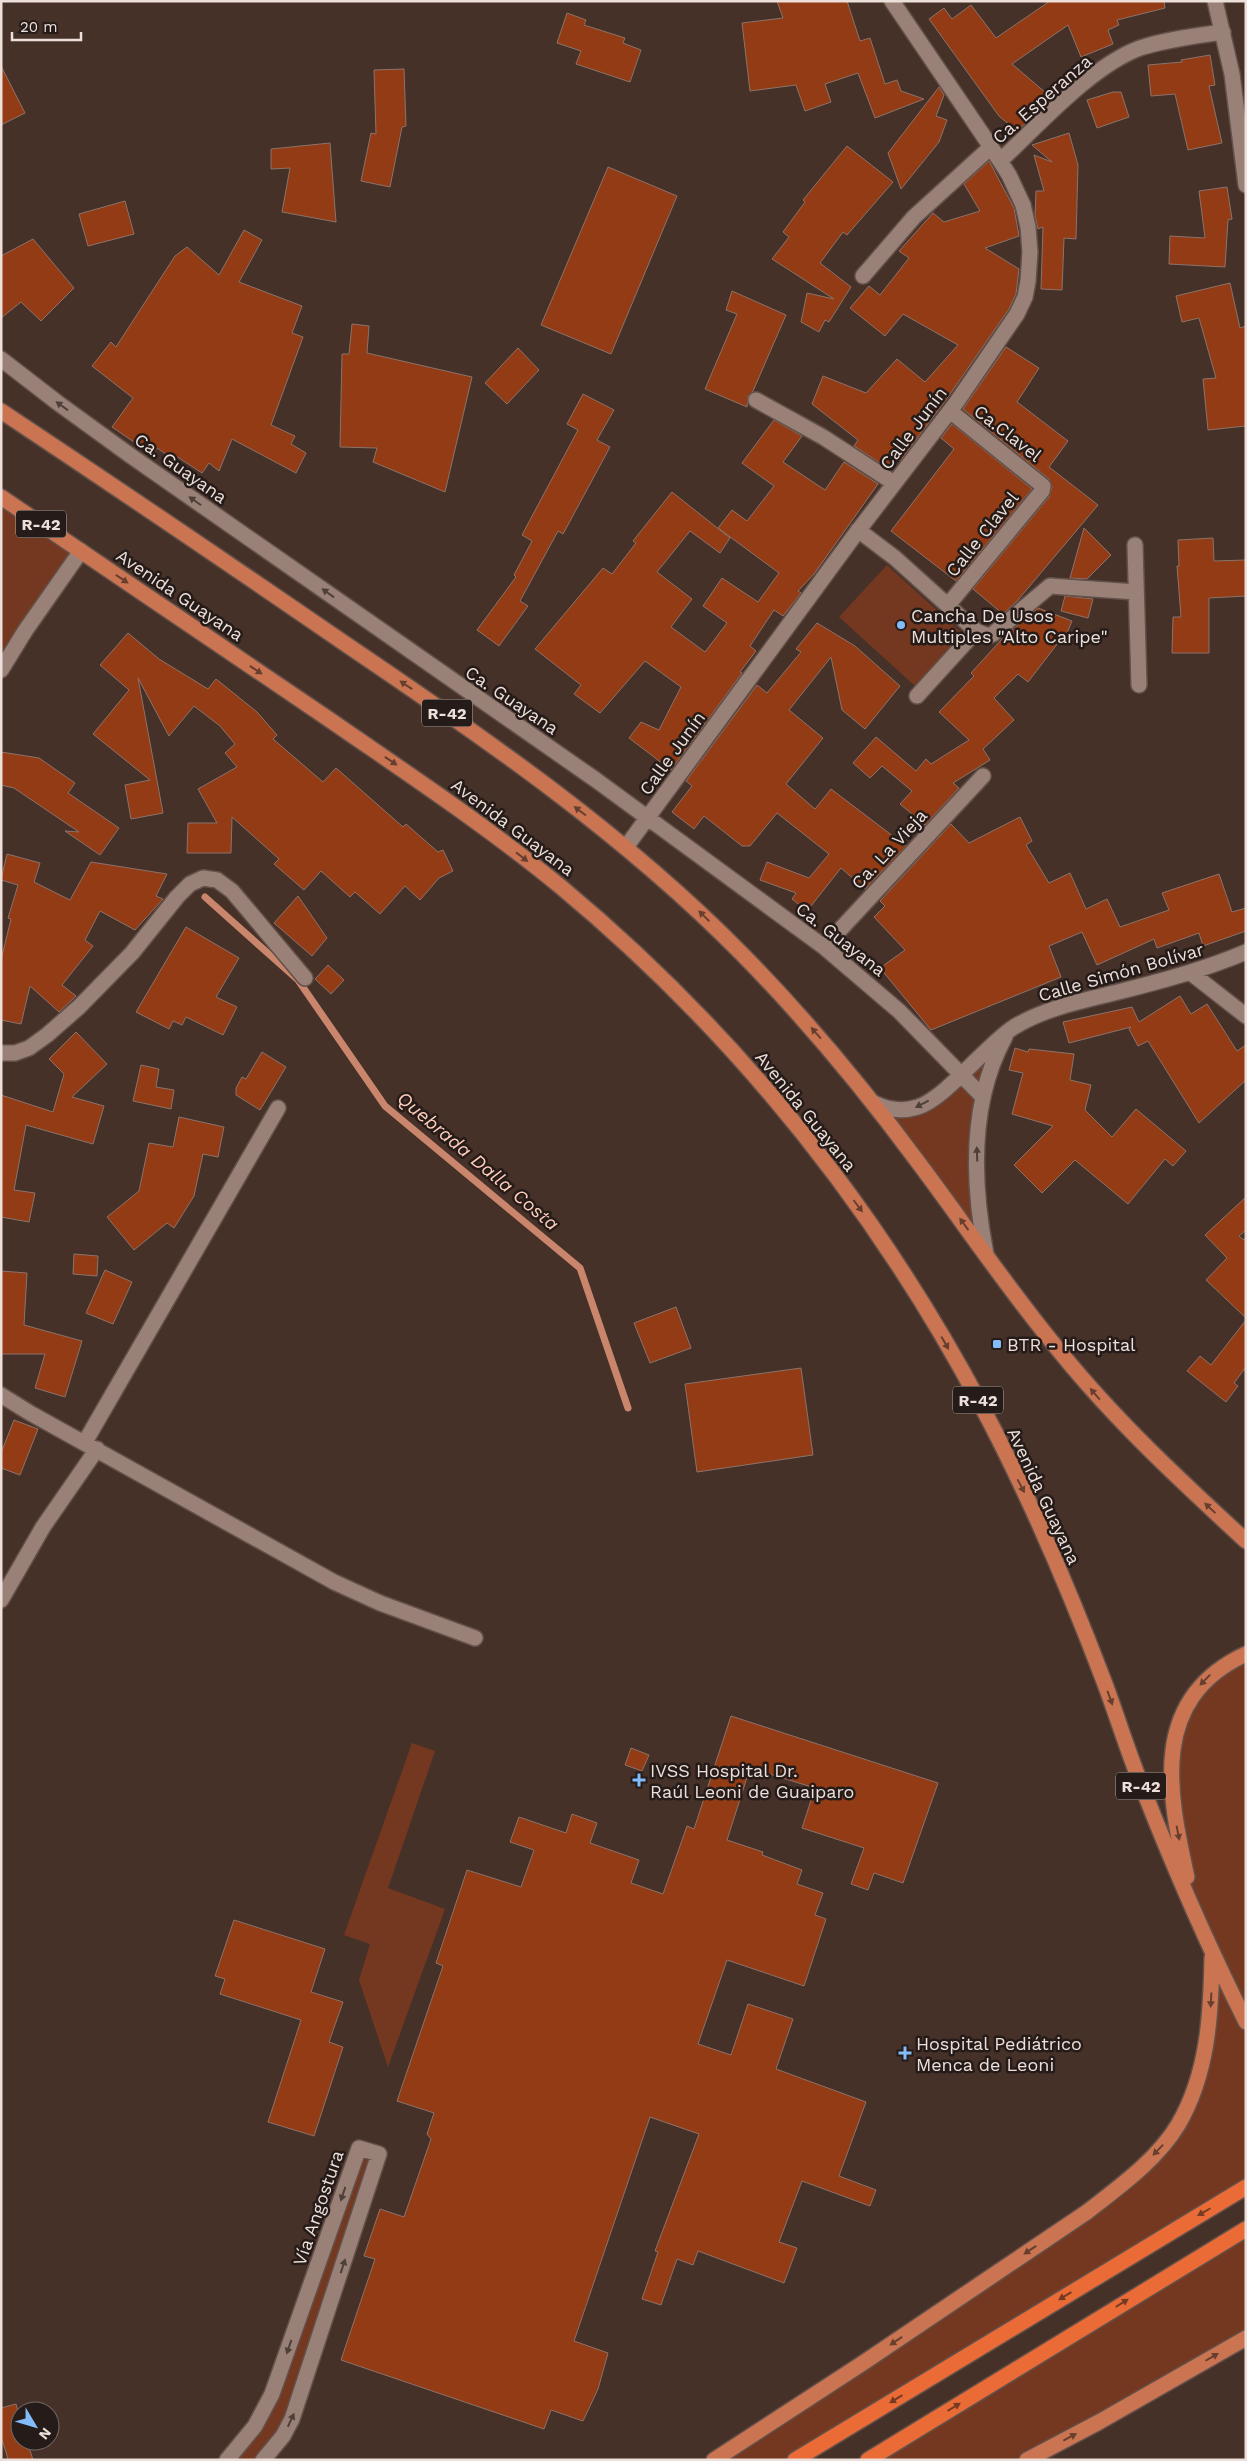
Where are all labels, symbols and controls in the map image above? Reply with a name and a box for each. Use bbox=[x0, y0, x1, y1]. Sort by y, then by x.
scale bar bbox=[12, 10, 81, 42]
text: 20 m bbox=[20, 18, 58, 36]
street label: Ca. Esperanza bbox=[988, 50, 1096, 148]
street label: Calle Junín bbox=[875, 383, 951, 473]
street label: Ca.Clavel bbox=[970, 400, 1046, 466]
one-way arrow bbox=[56, 401, 69, 412]
street label: Ca. Guayana bbox=[131, 428, 231, 508]
street label: Calle Clavel bbox=[941, 487, 1023, 581]
one-way arrow bbox=[188, 496, 201, 506]
road number: R-42 bbox=[16, 510, 66, 538]
street label: Avenida Guayana bbox=[113, 545, 247, 645]
one-way arrow bbox=[115, 574, 128, 584]
one-way arrow bbox=[321, 588, 335, 598]
place label: Cancha De Usos Multiples "Alto Caripe" bbox=[911, 605, 1108, 647]
marker: Cancha De Usos Multiples "Alto Caripe" bbox=[895, 619, 907, 631]
street label: Ca. Guayana bbox=[461, 661, 563, 739]
one-way arrow bbox=[250, 665, 263, 675]
one-way arrow bbox=[399, 680, 413, 689]
road number: R-42 bbox=[422, 700, 472, 726]
street label: Calle Junín bbox=[635, 707, 709, 799]
one-way arrow bbox=[384, 756, 397, 766]
street label: Avenida Guayana bbox=[447, 774, 579, 880]
one-way arrow bbox=[574, 805, 587, 816]
street label: Ca. La Vieja bbox=[847, 805, 931, 893]
one-way arrow bbox=[515, 851, 528, 862]
street label: Ca. Guayana bbox=[792, 898, 890, 980]
one-way arrow bbox=[698, 910, 710, 922]
street label: Calle Simón Bolívar bbox=[1036, 938, 1206, 1006]
one-way arrow bbox=[810, 1028, 822, 1040]
street label: Avenida Guayana bbox=[751, 1047, 861, 1175]
water label: Quebrada Dalla Costa bbox=[392, 1087, 564, 1236]
one-way arrow bbox=[915, 1100, 929, 1108]
one-way arrow bbox=[972, 1145, 980, 1161]
one-way arrow bbox=[852, 1199, 863, 1212]
one-way arrow bbox=[959, 1217, 969, 1230]
place label: BTR - Hospital bbox=[1007, 1334, 1136, 1355]
one-way arrow bbox=[940, 1336, 949, 1349]
marker: BTR - Hospital bbox=[991, 1338, 1003, 1350]
road number: R-42 bbox=[953, 1386, 1003, 1414]
one-way arrow bbox=[1089, 1387, 1100, 1400]
street label: Avenida Guayana bbox=[1003, 1424, 1085, 1568]
one-way arrow bbox=[1017, 1479, 1026, 1493]
one-way arrow bbox=[1204, 1502, 1216, 1514]
one-way arrow bbox=[1199, 1674, 1211, 1686]
one-way arrow bbox=[1106, 1691, 1114, 1706]
place label: IVSS Hospital Dr. Raúl Leoni de Guaiparo bbox=[650, 1760, 854, 1802]
road number: R-42 bbox=[1116, 1772, 1166, 1800]
marker: IVSS Hospital Dr. Raúl Leoni de Guaiparo bbox=[632, 1773, 646, 1787]
one-way arrow bbox=[1174, 1825, 1182, 1841]
one-way arrow bbox=[1206, 1993, 1214, 2009]
place label: Hospital Pediátrico Menca de Leoni bbox=[916, 2033, 1082, 2075]
marker: Hospital Pediátrico Menca de Leoni bbox=[898, 2046, 912, 2060]
one-way arrow bbox=[1152, 2144, 1164, 2156]
street label: Vía Angostura bbox=[288, 2148, 348, 2268]
one-way arrow bbox=[339, 2187, 347, 2202]
one-way arrow bbox=[1197, 2207, 1210, 2216]
one-way arrow bbox=[1024, 2245, 1037, 2255]
one-way arrow bbox=[339, 2258, 347, 2273]
one-way arrow bbox=[1058, 2292, 1071, 2301]
one-way arrow bbox=[1116, 2299, 1129, 2308]
one-way arrow bbox=[889, 2336, 902, 2346]
one-way arrow bbox=[285, 2340, 293, 2355]
one-way arrow bbox=[1205, 2353, 1218, 2362]
one-way arrow bbox=[890, 2394, 903, 2403]
north arrow bbox=[10, 2401, 60, 2451]
one-way arrow bbox=[948, 2403, 961, 2412]
one-way arrow bbox=[287, 2413, 295, 2427]
text: N bbox=[36, 2425, 55, 2443]
one-way arrow bbox=[1063, 2433, 1077, 2441]

